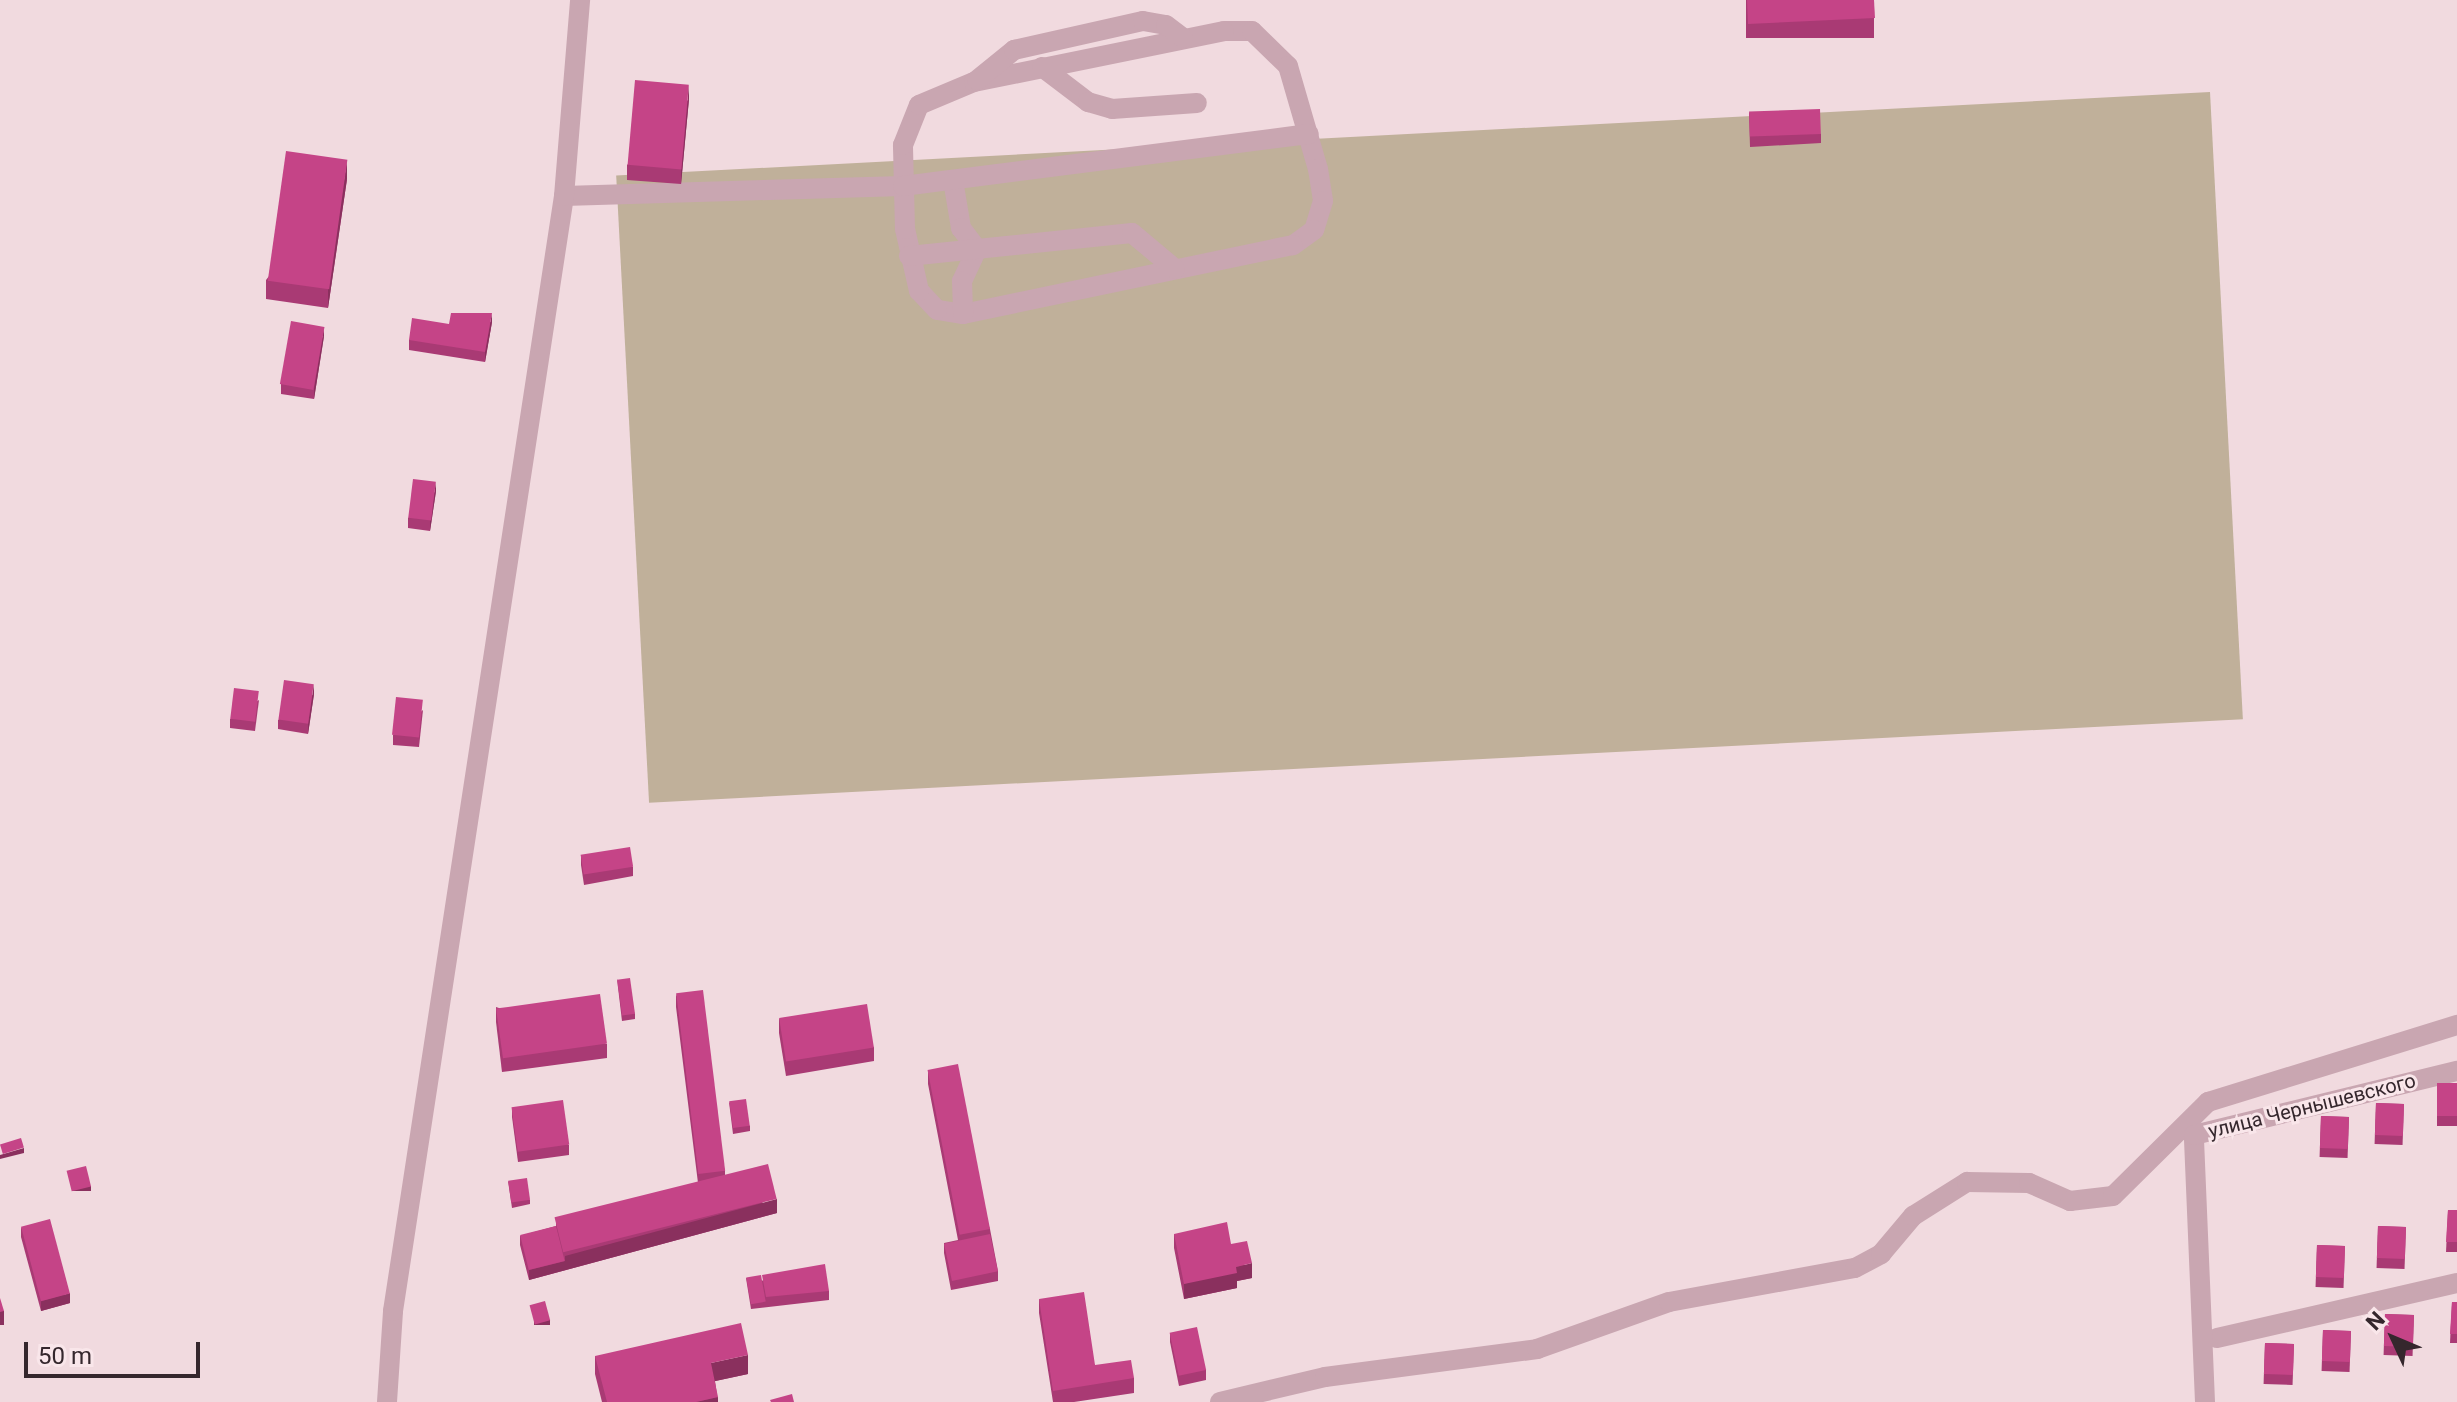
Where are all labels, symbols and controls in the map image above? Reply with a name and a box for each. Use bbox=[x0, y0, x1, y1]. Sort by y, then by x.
street label: улица Чернышевского bbox=[2206, 1069, 2418, 1143]
north arrow bbox=[2353, 1298, 2433, 1378]
text: N bbox=[2361, 1307, 2390, 1335]
scale bar bbox=[28, 1326, 204, 1376]
text: 50 m bbox=[38, 1342, 92, 1370]

